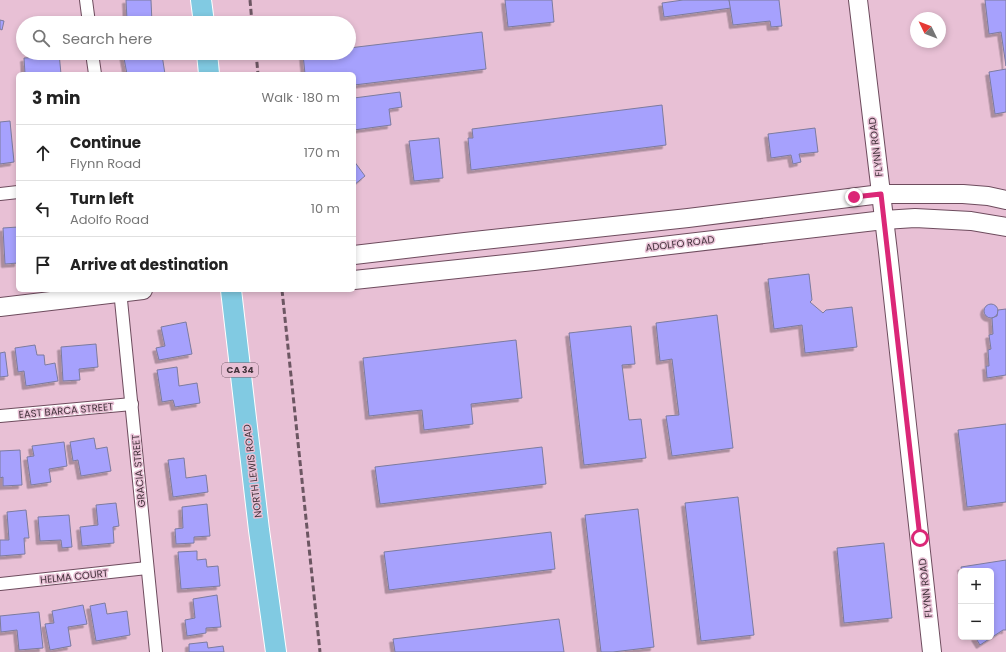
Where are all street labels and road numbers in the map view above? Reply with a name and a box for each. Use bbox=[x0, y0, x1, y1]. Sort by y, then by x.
street label: FLYNN ROAD bbox=[864, 116, 887, 177]
street label: ADOLFO ROAD bbox=[645, 232, 715, 255]
road number: CA 34 bbox=[222, 363, 258, 377]
street label: EAST BARCA STREET bbox=[18, 399, 115, 422]
street label: NORTH LEWIS ROAD bbox=[239, 423, 266, 518]
street label: GRACIA STREET bbox=[128, 433, 149, 508]
street label: FLYNN ROAD bbox=[915, 557, 936, 618]
street label: HELMA COURT bbox=[39, 565, 109, 588]

